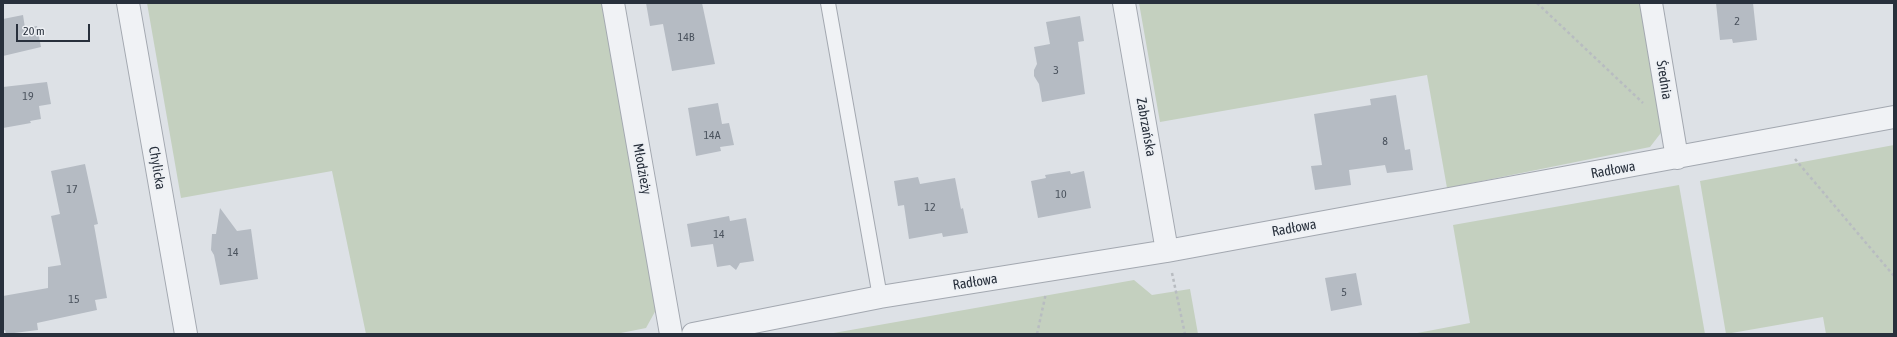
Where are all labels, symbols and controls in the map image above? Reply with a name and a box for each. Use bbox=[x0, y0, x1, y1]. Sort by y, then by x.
house number: 2 bbox=[1734, 14, 1740, 28]
scale bar bbox=[18, 16, 92, 42]
text: 20 m bbox=[23, 24, 45, 38]
house number: 14B bbox=[678, 30, 694, 44]
street label: Średnia bbox=[1653, 59, 1675, 101]
house number: 3 bbox=[1053, 63, 1059, 77]
house number: 19 bbox=[22, 89, 34, 103]
street label: Zabrzańska bbox=[1133, 96, 1159, 158]
house number: 14A bbox=[703, 128, 721, 142]
house number: 8 bbox=[1382, 134, 1388, 148]
street label: Młodzieży bbox=[629, 142, 655, 196]
street label: Chylicka bbox=[145, 145, 169, 191]
street label: Radłowa bbox=[1589, 158, 1637, 182]
house number: 17 bbox=[66, 182, 78, 196]
house number: 10 bbox=[1055, 187, 1067, 201]
house number: 12 bbox=[924, 200, 936, 214]
street label: Radłowa bbox=[1270, 216, 1318, 240]
house number: 14 bbox=[713, 227, 725, 241]
house number: 14 bbox=[227, 245, 239, 259]
street label: Radłowa bbox=[952, 270, 998, 294]
house number: 5 bbox=[1341, 285, 1347, 299]
house number: 15 bbox=[68, 292, 80, 306]

